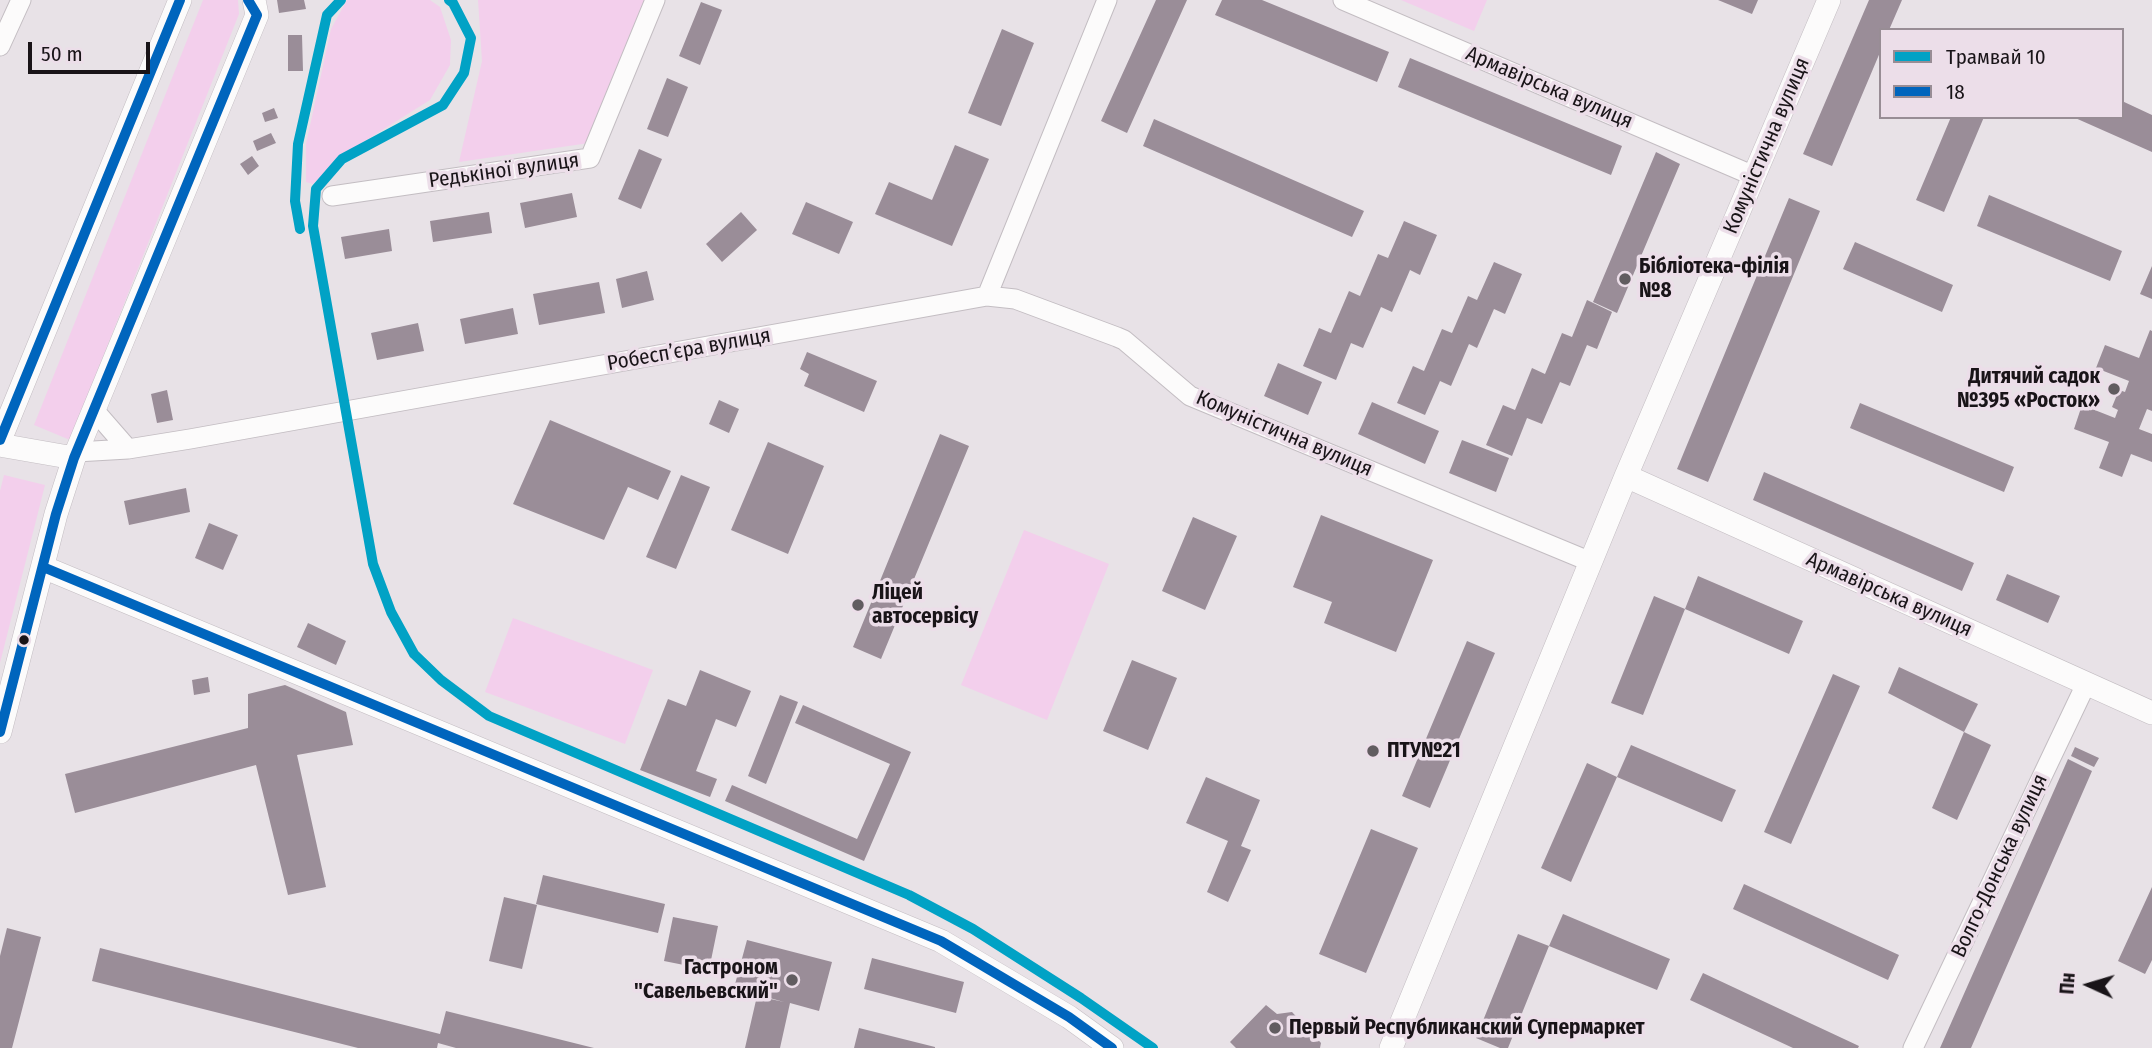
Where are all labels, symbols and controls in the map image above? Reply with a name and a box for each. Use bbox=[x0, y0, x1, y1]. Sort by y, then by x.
scale bar bbox=[32, 28, 154, 72]
legend bbox=[1879, 28, 2124, 119]
text: 50 m bbox=[41, 41, 83, 67]
street label: Армавірська вулиця bbox=[1462, 41, 1636, 135]
text: Трамвай 10 bbox=[1946, 44, 2046, 70]
street label: Комуністична вулиця bbox=[1718, 54, 1816, 238]
text: 18 bbox=[1946, 79, 1965, 105]
street label: Редькіної вулиця bbox=[427, 148, 581, 194]
place label: Бібліотека-філія №8 bbox=[1639, 254, 1789, 304]
marker: Бібліотека-філія №8 bbox=[1617, 271, 1633, 287]
street label: Робесп’єра вулиця bbox=[605, 323, 773, 377]
place label: Дитячий садок №395 «Росток» bbox=[1957, 364, 2100, 414]
marker: Дитячий садок №395 «Росток» bbox=[2106, 381, 2122, 397]
street label: Комуністична вулиця bbox=[1192, 385, 1376, 483]
street label: Армавірська вулиця bbox=[1802, 547, 1976, 643]
place label: Ліцей автосервісу bbox=[872, 580, 978, 630]
marker: Ліцей автосервісу bbox=[850, 597, 866, 613]
unlabelled marker bbox=[17, 633, 31, 647]
place label: ПТУ№21 bbox=[1387, 738, 1461, 764]
marker: ПТУ№21 bbox=[1365, 743, 1381, 759]
street label: Волго-Донська вулиця bbox=[1946, 770, 2054, 962]
north arrow bbox=[2054, 950, 2124, 1020]
place label: Гастроном "Савельевский" bbox=[634, 955, 778, 1005]
marker: Гастроном "Савельевский" bbox=[784, 972, 800, 988]
text: Пн bbox=[2055, 972, 2080, 995]
place label: Первый Республиканский Супермаркет bbox=[1289, 1015, 1645, 1041]
marker: Первый Республиканский Супермаркет bbox=[1267, 1020, 1283, 1036]

